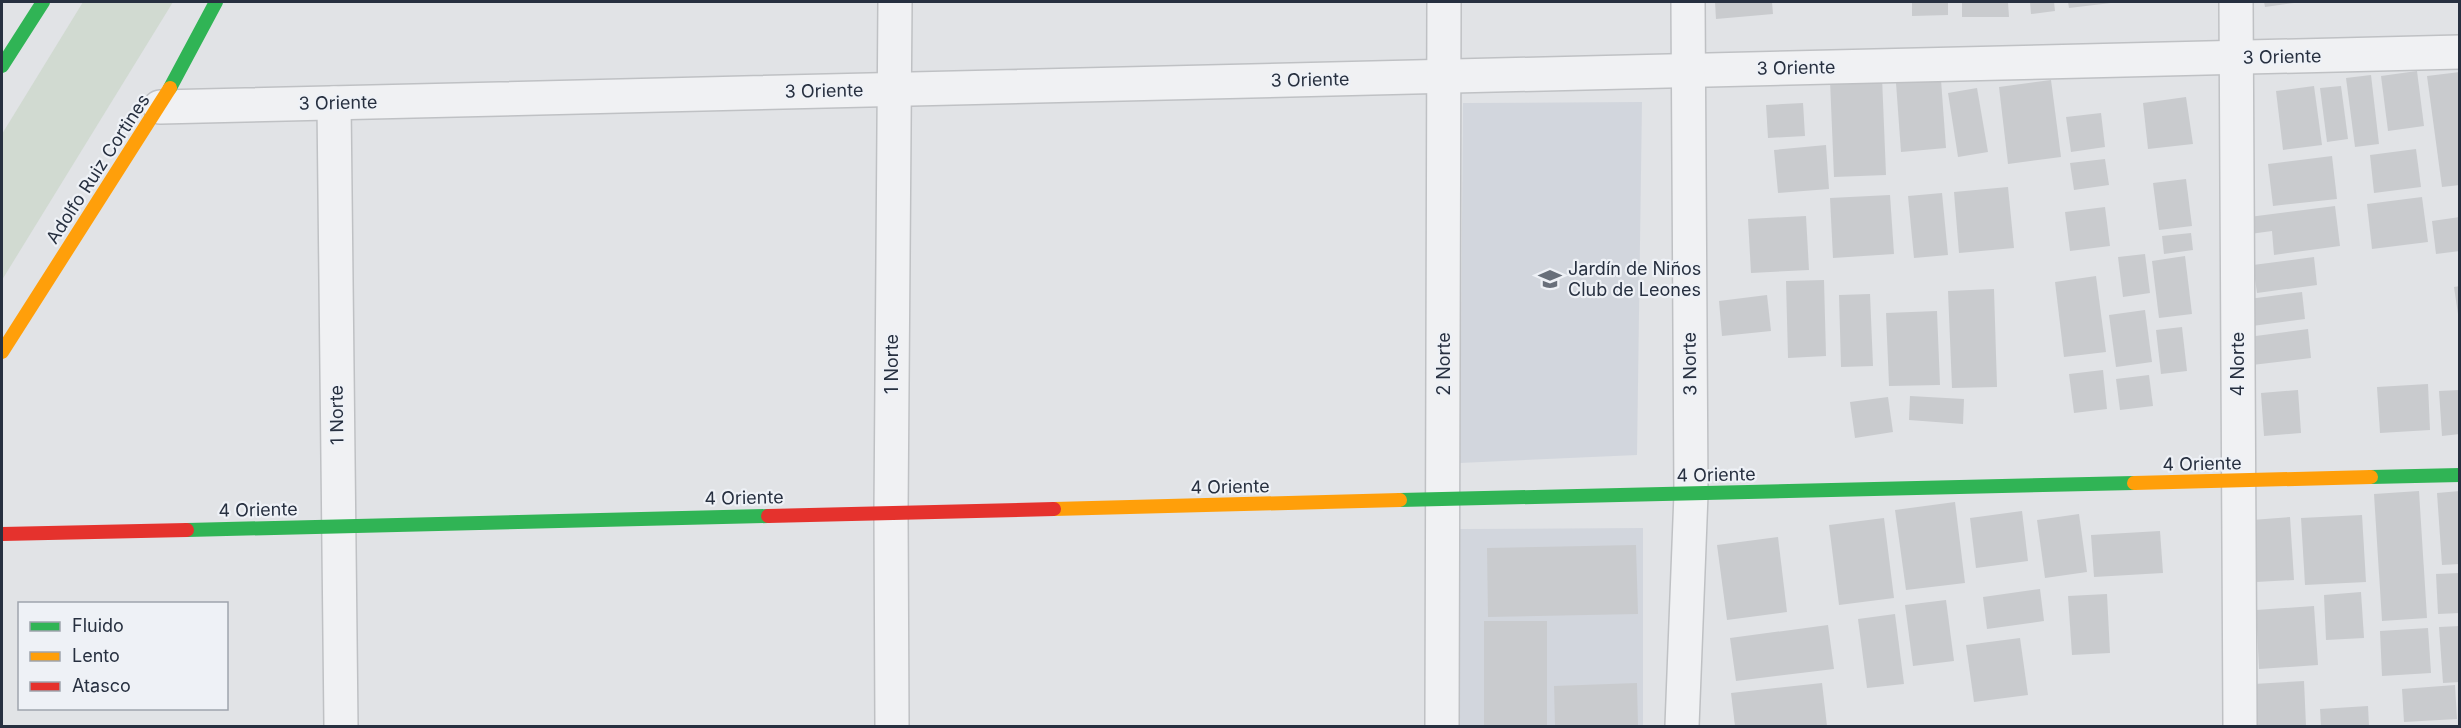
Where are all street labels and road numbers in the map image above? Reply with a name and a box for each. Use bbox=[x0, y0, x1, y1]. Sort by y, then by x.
street label: 3 Oriente bbox=[2242, 45, 2322, 68]
street label: 3 Oriente bbox=[1756, 56, 1836, 79]
street label: 3 Oriente bbox=[1270, 68, 1350, 91]
street label: 3 Oriente bbox=[784, 79, 864, 102]
street label: Adolfo Ruiz Cortines bbox=[41, 90, 154, 247]
street label: 3 Oriente bbox=[298, 91, 378, 114]
street label: 2 Norte bbox=[1433, 332, 1454, 396]
street label: 3 Norte bbox=[1678, 332, 1701, 396]
street label: 4 Norte bbox=[2227, 332, 2248, 396]
street label: 1 Norte bbox=[881, 334, 902, 394]
street label: 1 Norte bbox=[325, 385, 348, 445]
street label: 4 Oriente bbox=[2162, 452, 2242, 475]
street label: 4 Oriente bbox=[1676, 463, 1756, 486]
street label: 4 Oriente bbox=[1190, 475, 1270, 498]
street label: 4 Oriente bbox=[704, 486, 784, 509]
street label: 4 Oriente bbox=[218, 498, 298, 521]

